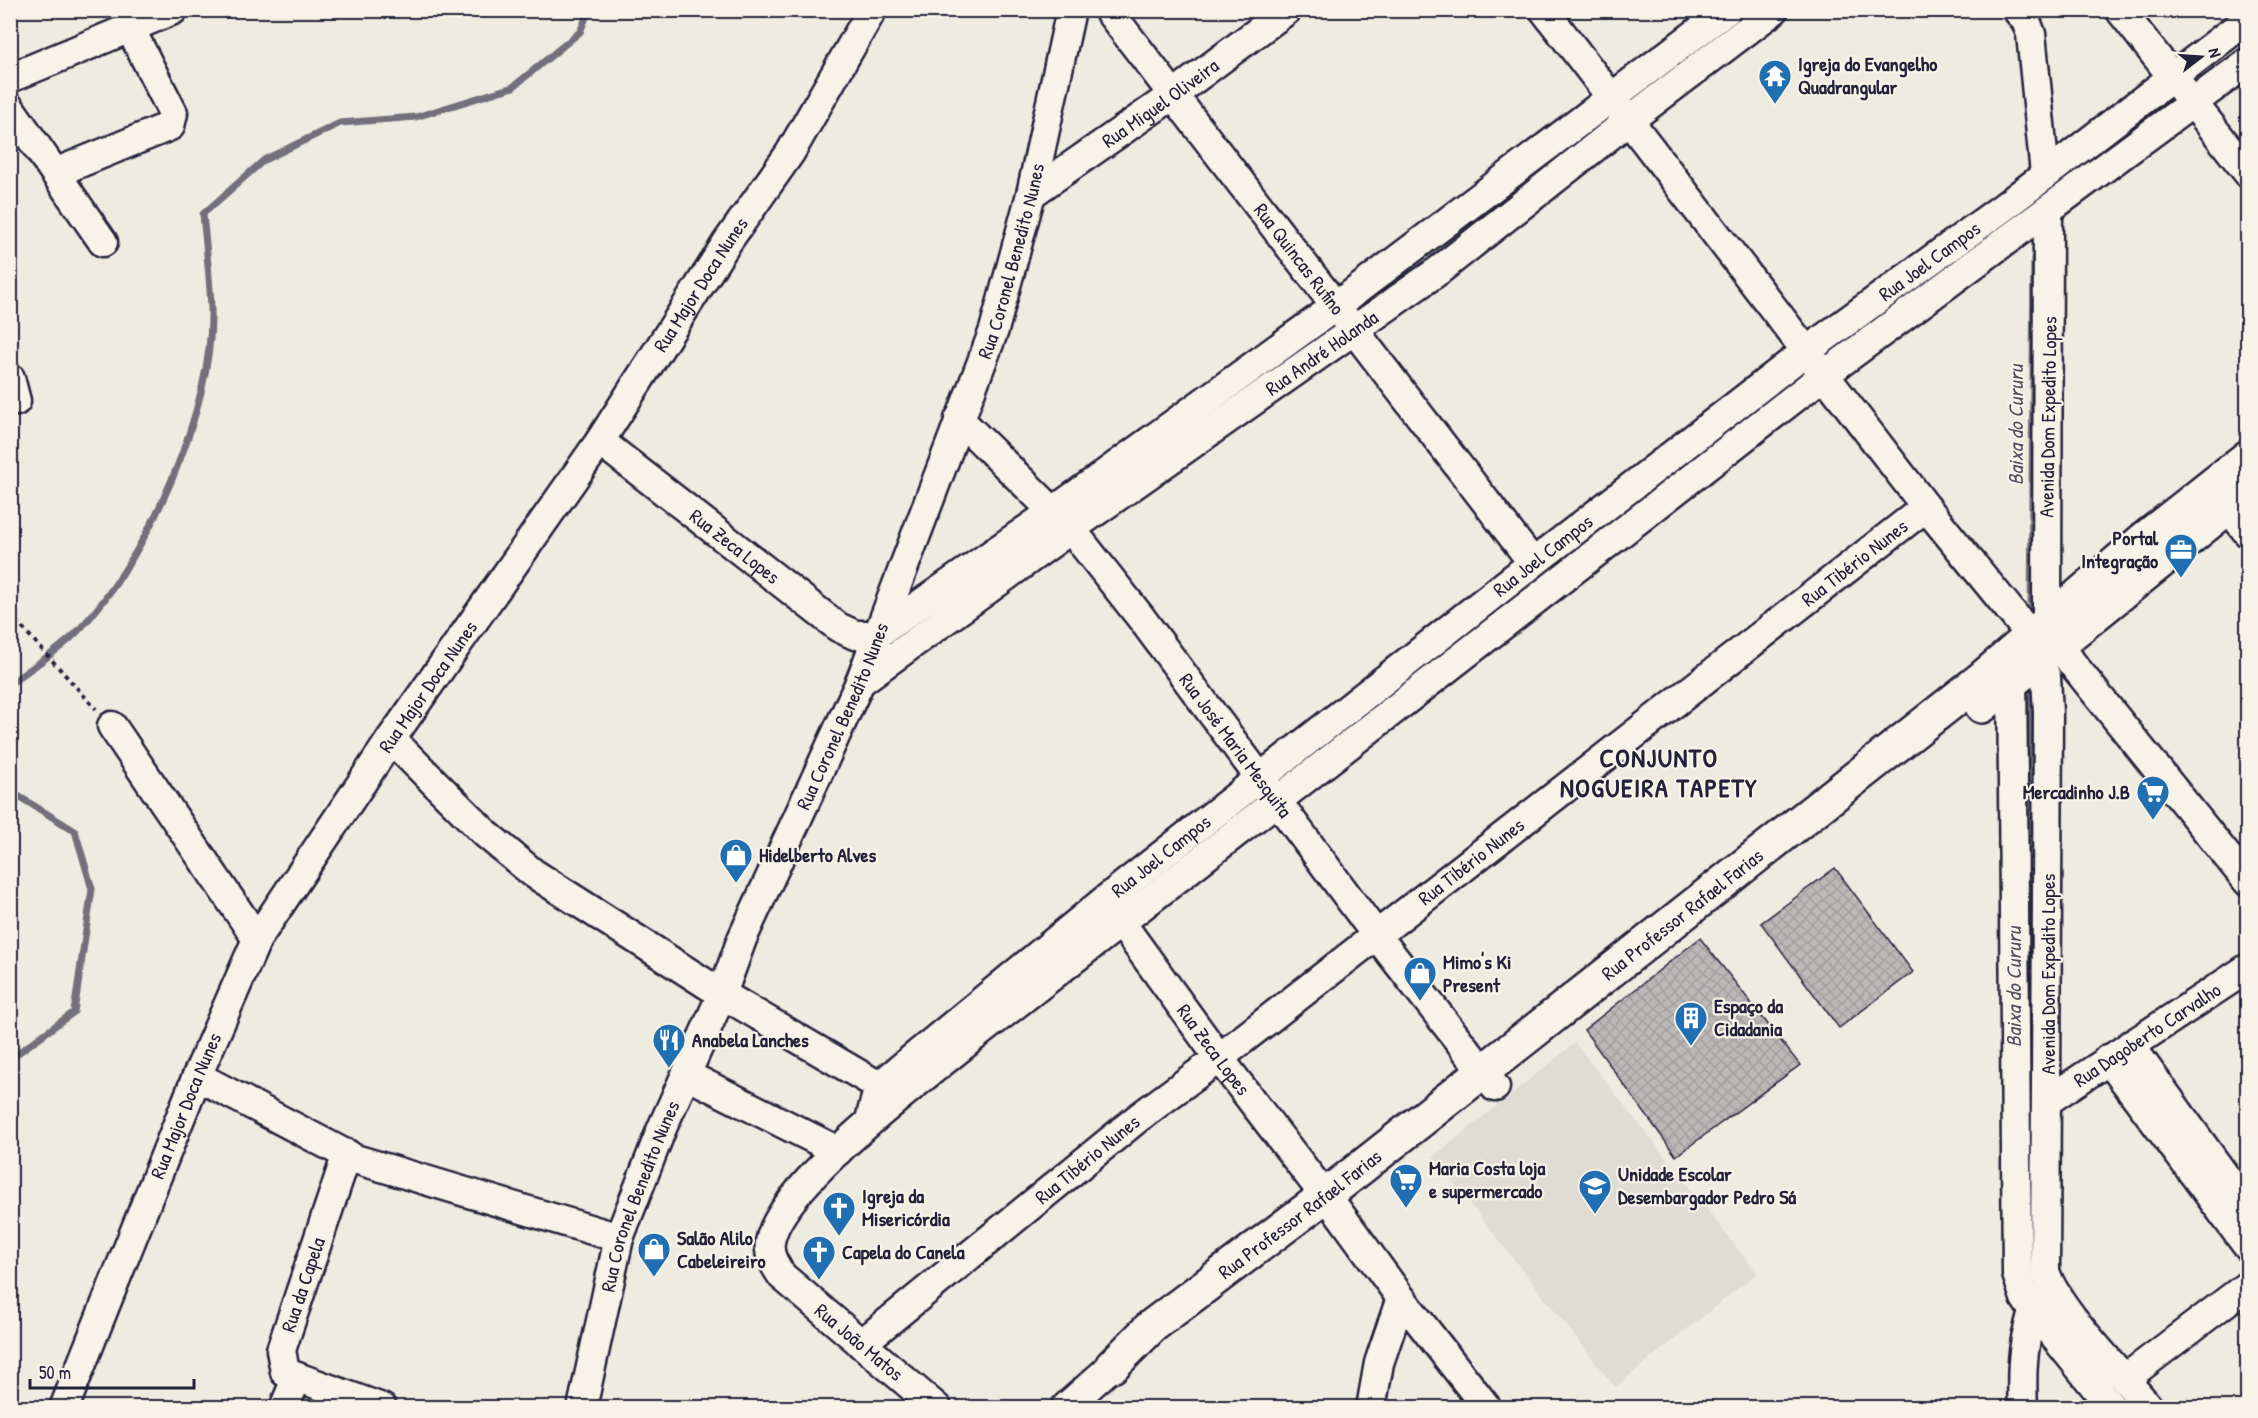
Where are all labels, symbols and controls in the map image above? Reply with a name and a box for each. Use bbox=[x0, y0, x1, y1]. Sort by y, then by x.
north arrow bbox=[2171, 27, 2231, 87]
text: N bbox=[2204, 45, 2227, 60]
place label: Igreja do Evangelho Quadrangular bbox=[1798, 50, 1937, 101]
street label: Rua Miguel Oliveira bbox=[1096, 52, 1224, 154]
temple icon: Igreja do Evangelho Quadrangular bbox=[1757, 58, 1793, 105]
street label: Rua Coronel Benedito Nunes bbox=[970, 160, 1050, 362]
street label: Rua Quincas Rufino bbox=[1248, 197, 1351, 320]
street label: Rua Major Doca Nunes bbox=[647, 211, 754, 357]
street label: Rua Joel Campos bbox=[1873, 214, 1986, 307]
street label: Rua André Holanda bbox=[1260, 303, 1383, 401]
street label: Avenida Dom Expedito Lopes bbox=[2032, 316, 2063, 518]
water label: Baixa do Cururu bbox=[2001, 363, 2030, 485]
street label: Rua Zeca Lopes bbox=[684, 502, 786, 590]
street label: Rua Joel Campos bbox=[1487, 507, 1598, 603]
street label: Rua Tibério Nunes bbox=[1795, 512, 1913, 612]
place label: Portal Integração bbox=[2081, 524, 2159, 575]
office icon: Portal Integração bbox=[2163, 532, 2199, 579]
street label: Rua Major Doca Nunes bbox=[372, 615, 483, 758]
street label: Rua Coronel Benedito Nunes bbox=[789, 618, 895, 814]
street label: Rua José Maria Mesquita bbox=[1174, 667, 1299, 823]
district label: CONJUNTO NOGUEIRA TAPETY bbox=[1560, 740, 1758, 805]
supermarket icon: Mercadinho J.B bbox=[2135, 774, 2171, 821]
place label: Mercadinho J.B bbox=[2023, 778, 2130, 805]
street label: Rua Joel Campos bbox=[1105, 808, 1216, 903]
street label: Rua Tibério Nunes bbox=[1412, 811, 1530, 911]
shop icon: Hidelberto Alves bbox=[718, 837, 754, 884]
place label: Hidelberto Alves bbox=[759, 841, 876, 868]
street label: Rua Professor Rafael Farias bbox=[1596, 842, 1769, 986]
street label: Avenida Dom Expedito Lopes bbox=[2034, 873, 2061, 1075]
water label: Baixa do Cururu bbox=[1999, 925, 2028, 1047]
place label: Mimo's Ki Present bbox=[1443, 948, 1512, 998]
shop icon: Mimo's Ki Present bbox=[1402, 955, 1438, 1002]
street label: Rua Dagoberto Carvalho bbox=[2068, 976, 2226, 1093]
place label: Espaço da Cidadania bbox=[1714, 992, 1783, 1042]
street label: Rua Zeca Lopes bbox=[1171, 998, 1257, 1101]
building icon: Espaço da Cidadania bbox=[1673, 1000, 1709, 1047]
restaurant icon: Anabela Lanches bbox=[651, 1022, 687, 1069]
place label: Anabela Lanches bbox=[692, 1026, 809, 1053]
street label: Rua Major Doca Nunes bbox=[143, 1028, 228, 1182]
street label: Rua Coronel Benedito Nunes bbox=[594, 1096, 686, 1294]
street label: Rua Tibério Nunes bbox=[1029, 1108, 1145, 1210]
street label: Rua Professor Rafael Farias bbox=[1212, 1142, 1387, 1285]
place label: Maria Costa loja e supermercado bbox=[1429, 1154, 1545, 1205]
place label: Unidade Escolar Desembargador Pedro Sá bbox=[1618, 1160, 1796, 1211]
supermarket icon: Maria Costa loja e supermercado bbox=[1388, 1162, 1424, 1209]
school or university icon: Unidade Escolar Desembargador Pedro Sá bbox=[1577, 1168, 1613, 1215]
place label: Igreja da Misericórdia bbox=[862, 1182, 950, 1232]
church icon: Igreja da Misericórdia bbox=[821, 1190, 857, 1237]
place label: Salão Alilo Cabeleireiro bbox=[677, 1224, 766, 1274]
shop icon: Salão Alilo Cabeleireiro bbox=[636, 1231, 672, 1278]
street label: Rua da Capela bbox=[274, 1233, 331, 1335]
church icon: Capela do Canela bbox=[801, 1234, 837, 1281]
place label: Capela do Canela bbox=[842, 1238, 965, 1266]
street label: Rua João Matos bbox=[809, 1297, 910, 1387]
scale bar bbox=[30, 1352, 194, 1390]
text: 50 m bbox=[39, 1360, 71, 1385]

